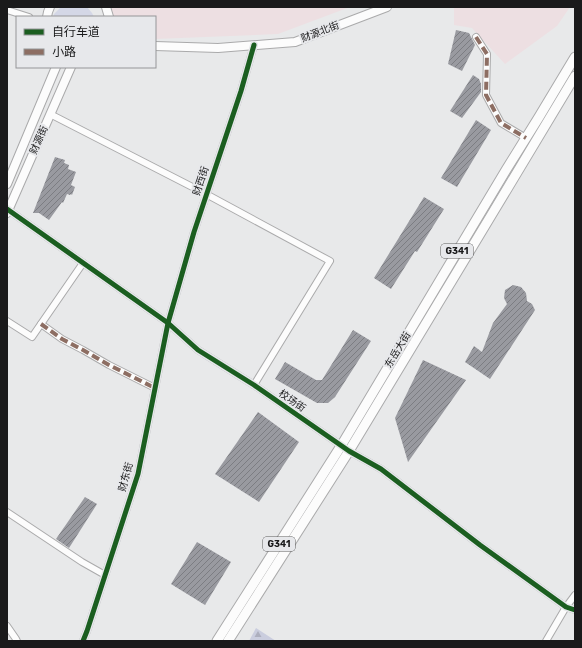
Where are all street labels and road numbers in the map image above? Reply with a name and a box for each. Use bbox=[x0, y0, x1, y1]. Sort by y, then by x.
street label: 财源北街 bbox=[299, 19, 341, 45]
street label: 财源街 bbox=[27, 124, 51, 156]
street label: 财西街 bbox=[191, 165, 211, 197]
road number: G341 bbox=[441, 244, 473, 258]
street label: 东岳大街 bbox=[383, 330, 413, 370]
street label: 校场街 bbox=[276, 387, 308, 415]
street label: 财东街 bbox=[116, 461, 136, 493]
road number: G341 bbox=[263, 537, 295, 551]

